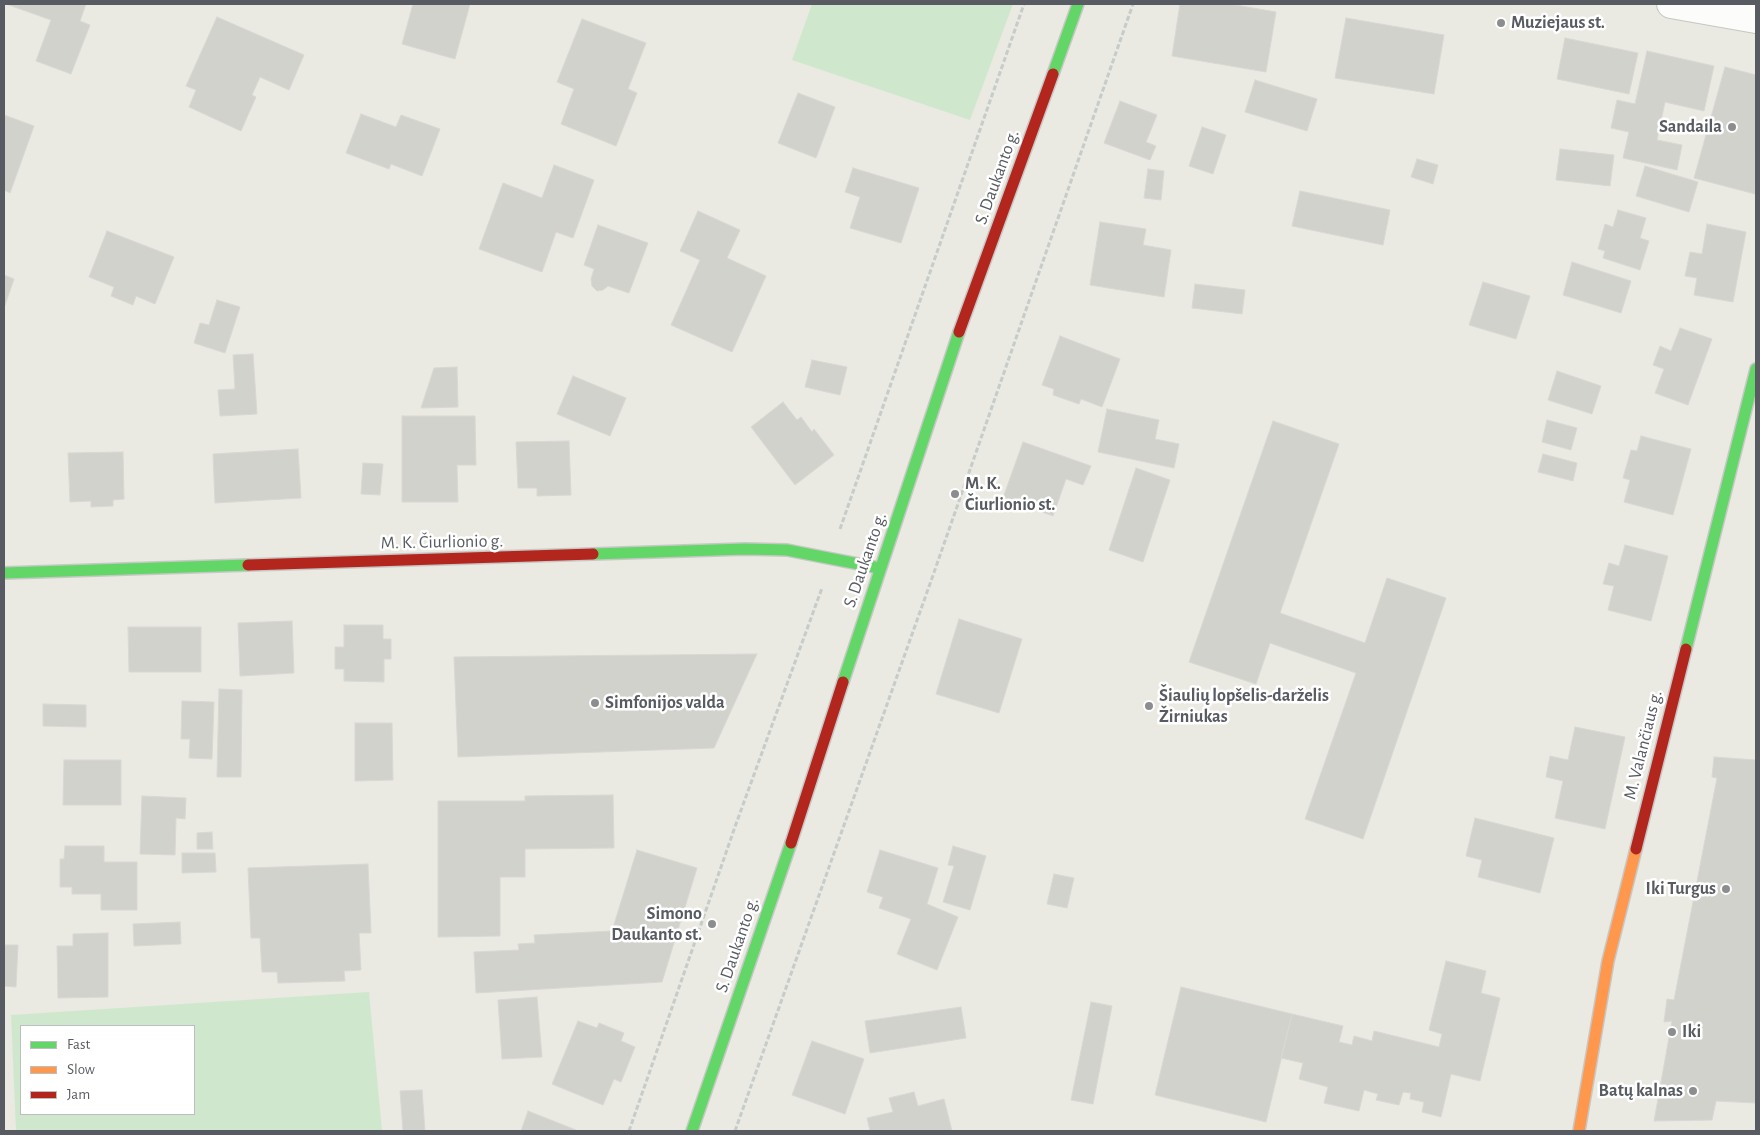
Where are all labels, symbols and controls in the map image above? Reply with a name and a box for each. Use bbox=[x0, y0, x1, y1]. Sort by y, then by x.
place label: Muziejaus st. bbox=[1511, 12, 1605, 34]
marker: Muziejaus st. bbox=[1495, 17, 1507, 29]
place label: Sandaila bbox=[1659, 116, 1722, 138]
marker: Sandaila bbox=[1726, 121, 1738, 133]
street label: S. Daukanto g. bbox=[970, 127, 1024, 227]
place label: M. K. Čiurlionio st. bbox=[965, 473, 1055, 516]
marker: M. K. Čiurlionio st. bbox=[949, 488, 961, 500]
street label: S. Daukanto g. bbox=[839, 510, 891, 610]
street label: M. K. Čiurlionio g. bbox=[381, 530, 503, 554]
place label: Šiaulių lopšelis-darželis Žirniukas bbox=[1159, 685, 1329, 728]
street label: M. Valančiaus g. bbox=[1619, 688, 1667, 802]
place label: Simfonijos valda bbox=[605, 692, 725, 714]
marker: Simfonijos valda bbox=[589, 697, 601, 709]
marker: Šiaulių lopšelis-darželis Žirniukas bbox=[1143, 700, 1155, 712]
place label: Iki Turgus bbox=[1645, 878, 1716, 900]
marker: Iki Turgus bbox=[1720, 883, 1732, 895]
street label: S. Daukanto g. bbox=[711, 895, 763, 995]
place label: Simono Daukanto st. bbox=[611, 903, 702, 946]
marker: Simono Daukanto st. bbox=[706, 918, 718, 930]
place label: Iki bbox=[1682, 1021, 1701, 1043]
legend bbox=[20, 1025, 195, 1115]
marker: Iki bbox=[1666, 1026, 1678, 1038]
text: Fast bbox=[67, 1037, 90, 1052]
text: Slow bbox=[67, 1062, 95, 1077]
place label: Batų kalnas bbox=[1599, 1080, 1683, 1102]
marker: Batų kalnas bbox=[1687, 1085, 1699, 1097]
text: Jam bbox=[67, 1087, 90, 1102]

